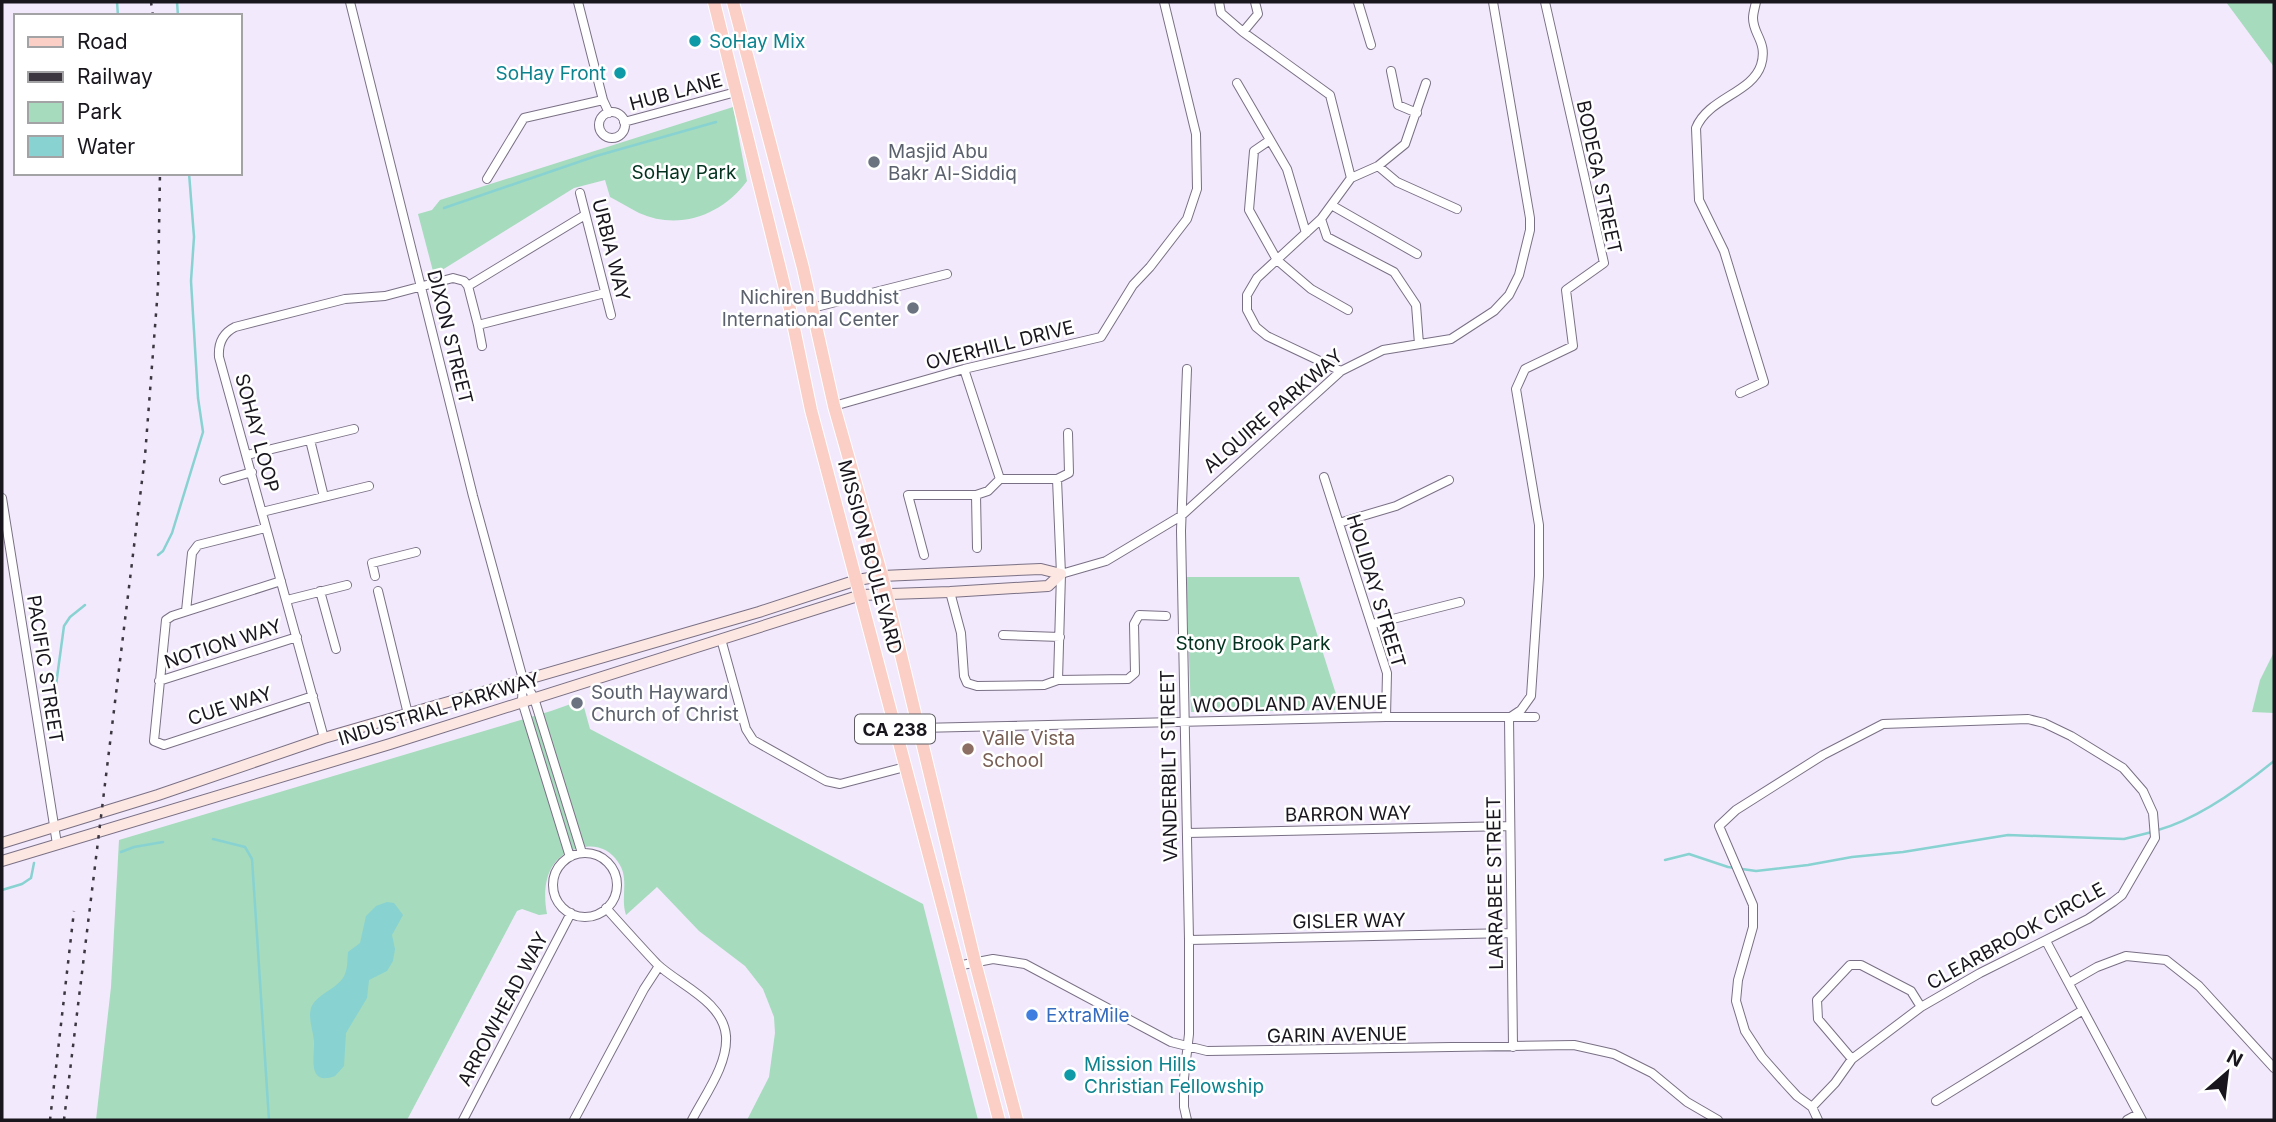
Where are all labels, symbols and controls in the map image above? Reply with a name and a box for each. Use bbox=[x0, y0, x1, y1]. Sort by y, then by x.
legend bbox=[14, 14, 242, 175]
text: Road bbox=[77, 29, 128, 54]
place label: SoHay Mix bbox=[709, 30, 805, 53]
marker: SoHay Mix bbox=[687, 33, 703, 49]
place label: SoHay Front bbox=[496, 62, 606, 85]
text: Railway bbox=[77, 64, 153, 89]
marker: SoHay Front bbox=[612, 65, 628, 81]
street label: HUB LANE bbox=[627, 69, 725, 115]
street label: BODEGA STREET bbox=[1572, 98, 1626, 256]
text: Park bbox=[77, 99, 122, 124]
text: Water bbox=[77, 134, 135, 159]
place label: Masjid Abu Bakr Al-Siddiq bbox=[888, 140, 1017, 185]
marker: Masjid Abu Bakr Al-Siddiq bbox=[866, 154, 882, 170]
park label: SoHay Park bbox=[632, 161, 737, 184]
street label: URBIA WAY bbox=[587, 196, 635, 304]
street label: DIXON STREET bbox=[422, 268, 478, 406]
place label: Nichiren Buddhist International Center bbox=[722, 286, 899, 331]
marker: Nichiren Buddhist International Center bbox=[905, 300, 921, 316]
street label: OVERHILL DRIVE bbox=[923, 315, 1077, 375]
street label: ALQUIRE PARKWAY bbox=[1199, 344, 1347, 478]
street label: SOHAY LOOP bbox=[230, 371, 284, 495]
street label: MISSION BOULEVARD bbox=[833, 457, 907, 657]
street label: HOLIDAY STREET bbox=[1342, 511, 1410, 671]
street label: PACIFIC STREET bbox=[22, 593, 68, 745]
street label: NOTION WAY bbox=[161, 614, 285, 674]
park label: Stony Brook Park bbox=[1175, 632, 1331, 655]
street label: INDUSTRIAL PARKWAY bbox=[336, 667, 543, 751]
street label: VANDERBILT STREET bbox=[1156, 670, 1182, 862]
place label: South Hayward Church of Christ bbox=[591, 681, 739, 726]
street label: CUE WAY bbox=[185, 682, 275, 730]
street label: WOODLAND AVENUE bbox=[1192, 691, 1388, 717]
marker: South Hayward Church of Christ bbox=[569, 695, 585, 711]
road number: CA 238 bbox=[855, 714, 935, 744]
place label: Valle Vista School bbox=[982, 727, 1075, 772]
marker: Valle Vista School bbox=[960, 741, 976, 757]
street label: LARRABEE STREET bbox=[1482, 796, 1508, 970]
street label: BARRON WAY bbox=[1285, 801, 1412, 827]
street label: CLEARBROOK CIRCLE bbox=[1923, 877, 2109, 995]
street label: GISLER WAY bbox=[1292, 909, 1406, 933]
street label: ARROWHEAD WAY bbox=[453, 928, 553, 1090]
place label: ExtraMile bbox=[1046, 1004, 1130, 1027]
marker: ExtraMile bbox=[1024, 1007, 1040, 1023]
street label: GARIN AVENUE bbox=[1267, 1022, 1407, 1048]
north arrow bbox=[2192, 1038, 2262, 1108]
text: N bbox=[2223, 1045, 2247, 1072]
place label: Mission Hills Christian Fellowship bbox=[1084, 1053, 1264, 1098]
marker: Mission Hills Christian Fellowship bbox=[1062, 1067, 1078, 1083]

